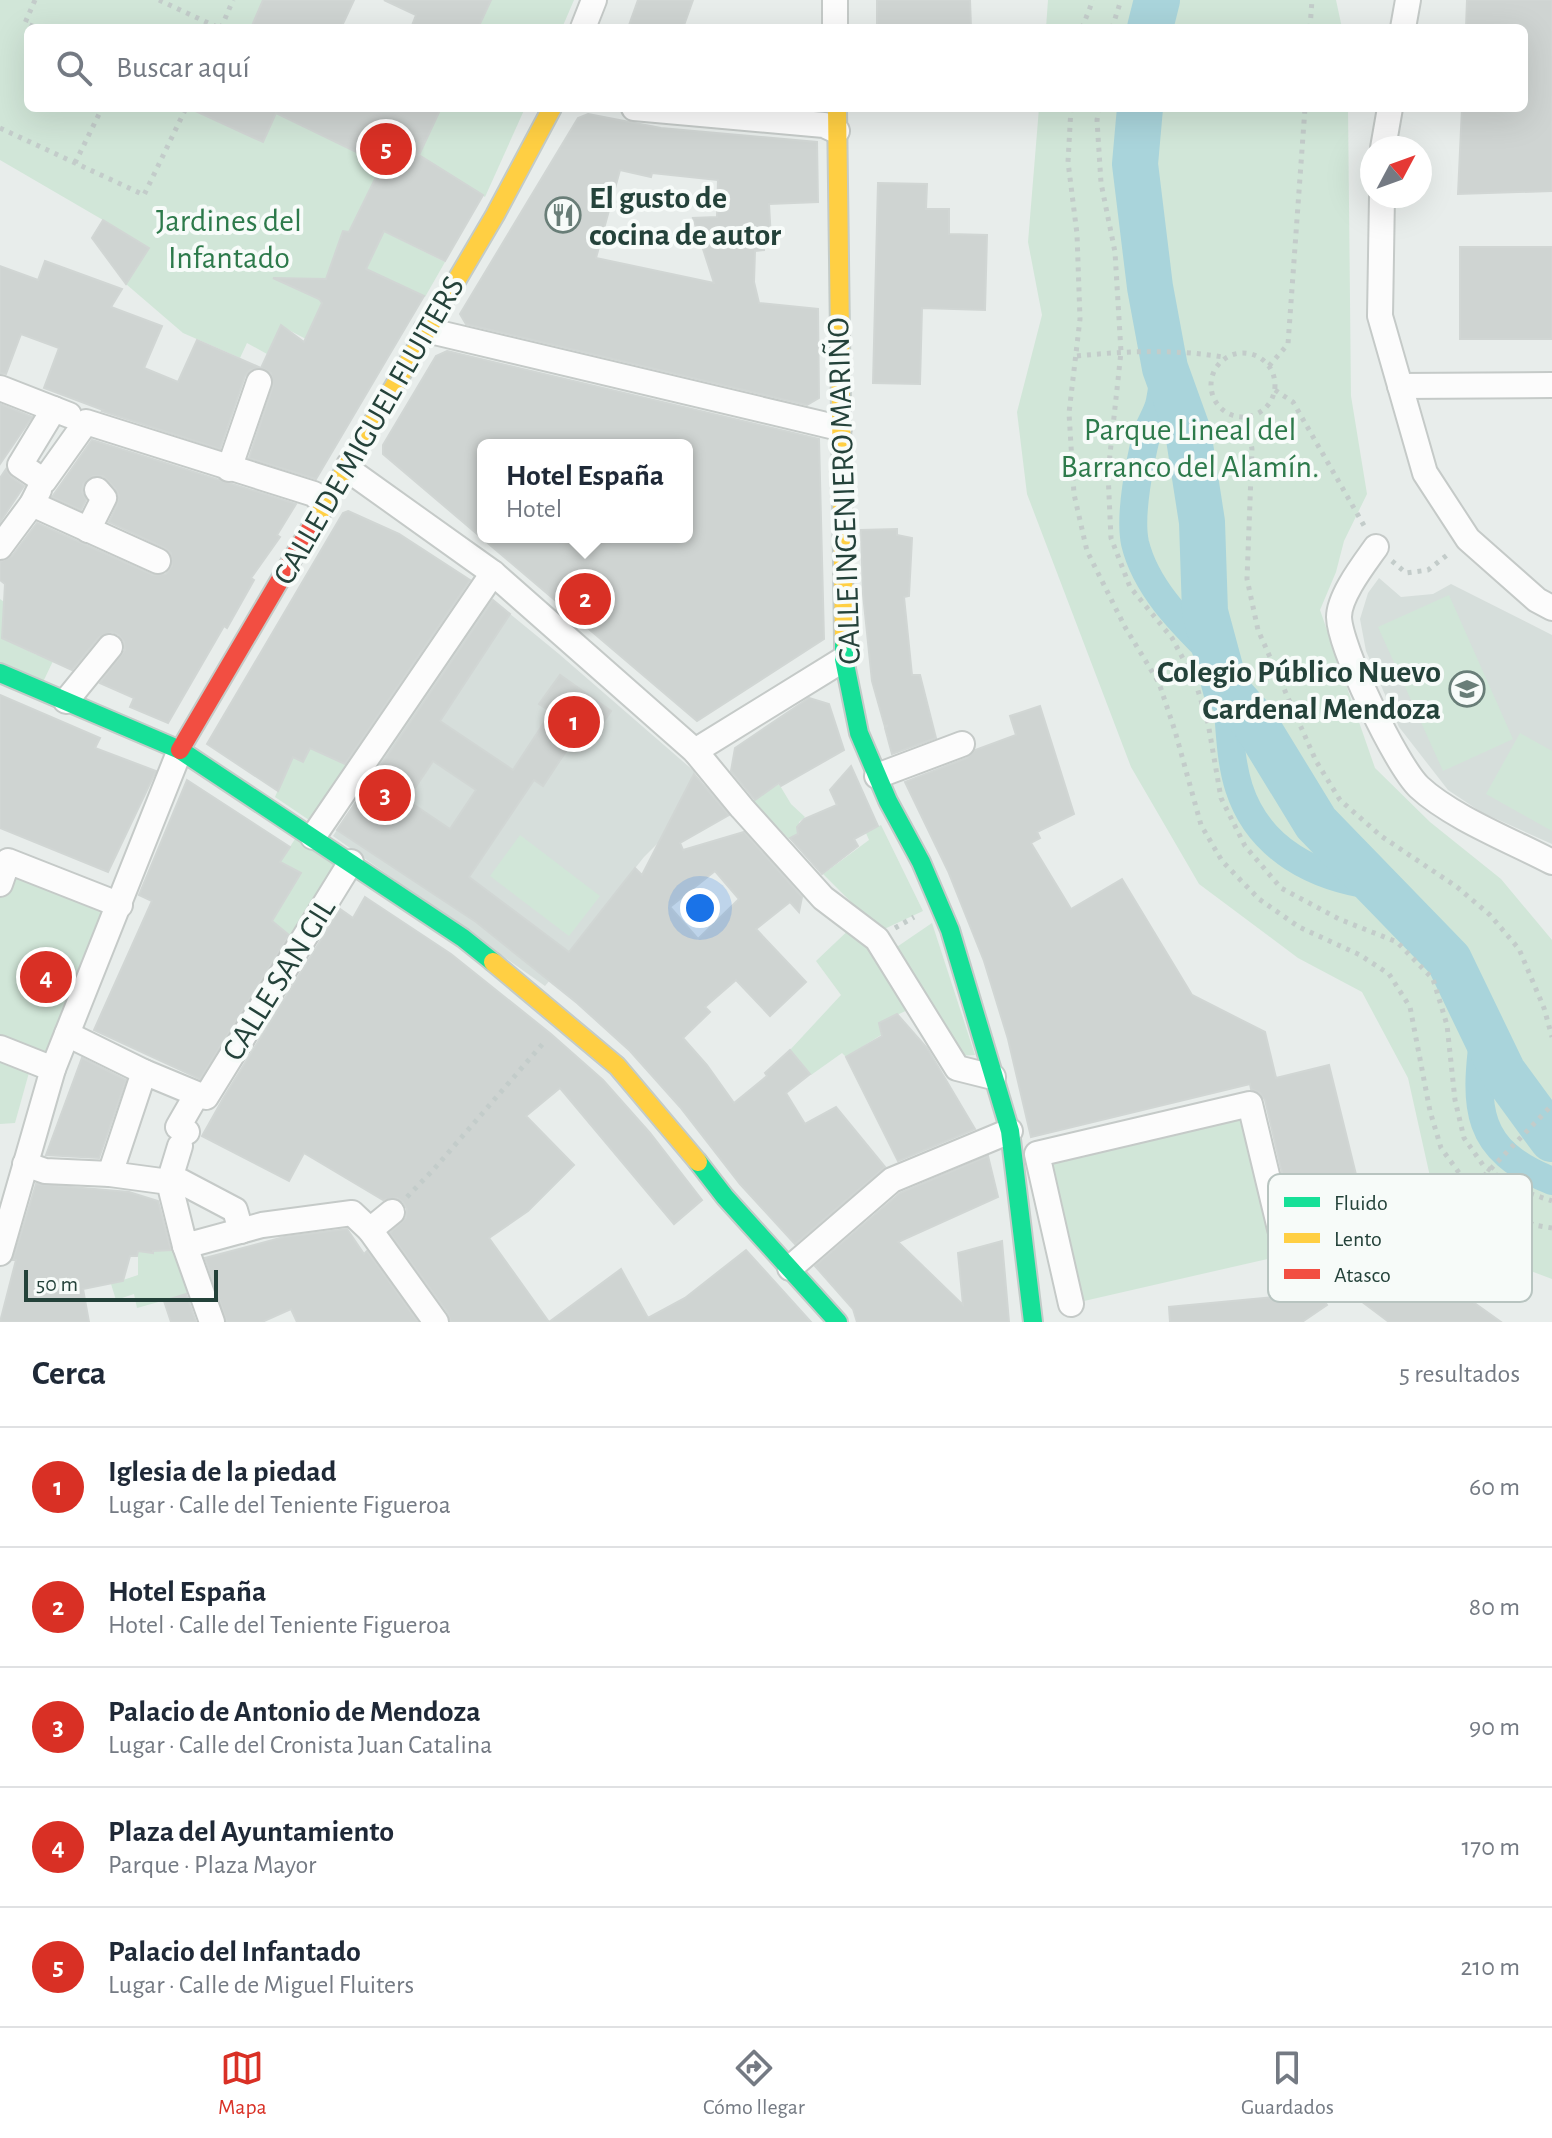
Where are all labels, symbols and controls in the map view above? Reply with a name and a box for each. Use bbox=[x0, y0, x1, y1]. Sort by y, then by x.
search box bbox=[24, 24, 1528, 112]
icon: search bbox=[52, 46, 96, 90]
text: Buscar aquí bbox=[116, 53, 250, 83]
pin: 5 bbox=[360, 119, 412, 179]
north arrow bbox=[1360, 136, 1432, 208]
place label: El gusto de cocina de autor bbox=[589, 182, 781, 251]
restaurant icon: El gusto de cocina de autor bbox=[544, 196, 582, 234]
park label: Jardines del Infantado bbox=[156, 205, 302, 274]
street label: CALLE DE MIGUEL FLUITERS bbox=[268, 271, 470, 590]
street label: CALLE INGENIERO MARIÑO bbox=[820, 317, 866, 665]
park label: Parque Lineal del Barranco del Alamín. bbox=[1061, 414, 1319, 483]
popup bbox=[477, 439, 693, 543]
text: Hotel España bbox=[506, 461, 664, 491]
text: Hotel bbox=[506, 496, 562, 522]
pin: 2 bbox=[559, 569, 611, 629]
place label: Colegio Público Nuevo Cardenal Mendoza bbox=[1157, 656, 1441, 725]
school or university icon: Colegio Público Nuevo Cardenal Mendoza bbox=[1448, 670, 1486, 708]
pin: 1 bbox=[548, 692, 600, 752]
pin: 3 bbox=[359, 765, 411, 825]
your location bbox=[680, 888, 720, 928]
street label: CALLE SAN GIL bbox=[216, 892, 342, 1066]
pin: 4 bbox=[20, 947, 72, 1007]
legend bbox=[1268, 1174, 1532, 1302]
text: Fluido bbox=[1334, 1192, 1388, 1214]
text: Lento bbox=[1334, 1228, 1382, 1250]
text: Atasco bbox=[1334, 1264, 1391, 1286]
scale bar bbox=[24, 1266, 218, 1302]
text: 50 m bbox=[36, 1273, 78, 1295]
text: Cerca bbox=[32, 1357, 106, 1391]
text: 5 resultados bbox=[1399, 1361, 1520, 1387]
text: Iglesia de la piedad bbox=[108, 1457, 336, 1487]
text: 1 bbox=[53, 1474, 63, 1500]
text: 60 m bbox=[1469, 1474, 1520, 1500]
text: Lugar · Calle del Teniente Figueroa bbox=[108, 1492, 451, 1518]
text: Hotel España bbox=[108, 1577, 266, 1607]
text: 2 bbox=[52, 1594, 64, 1620]
text: 80 m bbox=[1469, 1594, 1520, 1620]
text: Hotel · Calle del Teniente Figueroa bbox=[108, 1612, 451, 1638]
text: Palacio de Antonio de Mendoza bbox=[108, 1697, 481, 1727]
text: 3 bbox=[52, 1714, 64, 1740]
text: 90 m bbox=[1469, 1714, 1520, 1740]
text: Lugar · Calle del Cronista Juan Catalina bbox=[108, 1732, 492, 1758]
text: Plaza del Ayuntamiento bbox=[108, 1817, 394, 1847]
text: 4 bbox=[51, 1834, 65, 1860]
text: 170 m bbox=[1461, 1834, 1520, 1860]
text: Parque · Plaza Mayor bbox=[108, 1852, 317, 1878]
text: Palacio del Infantado bbox=[108, 1937, 361, 1967]
text: 5 bbox=[52, 1954, 64, 1980]
text: 210 m bbox=[1460, 1954, 1520, 1980]
text: Lugar · Calle de Miguel Fluiters bbox=[108, 1972, 414, 1998]
tab: Mapa bbox=[218, 2046, 267, 2120]
tab: Cómo llegar bbox=[703, 2046, 805, 2120]
tab: Guardados bbox=[1241, 2046, 1334, 2120]

